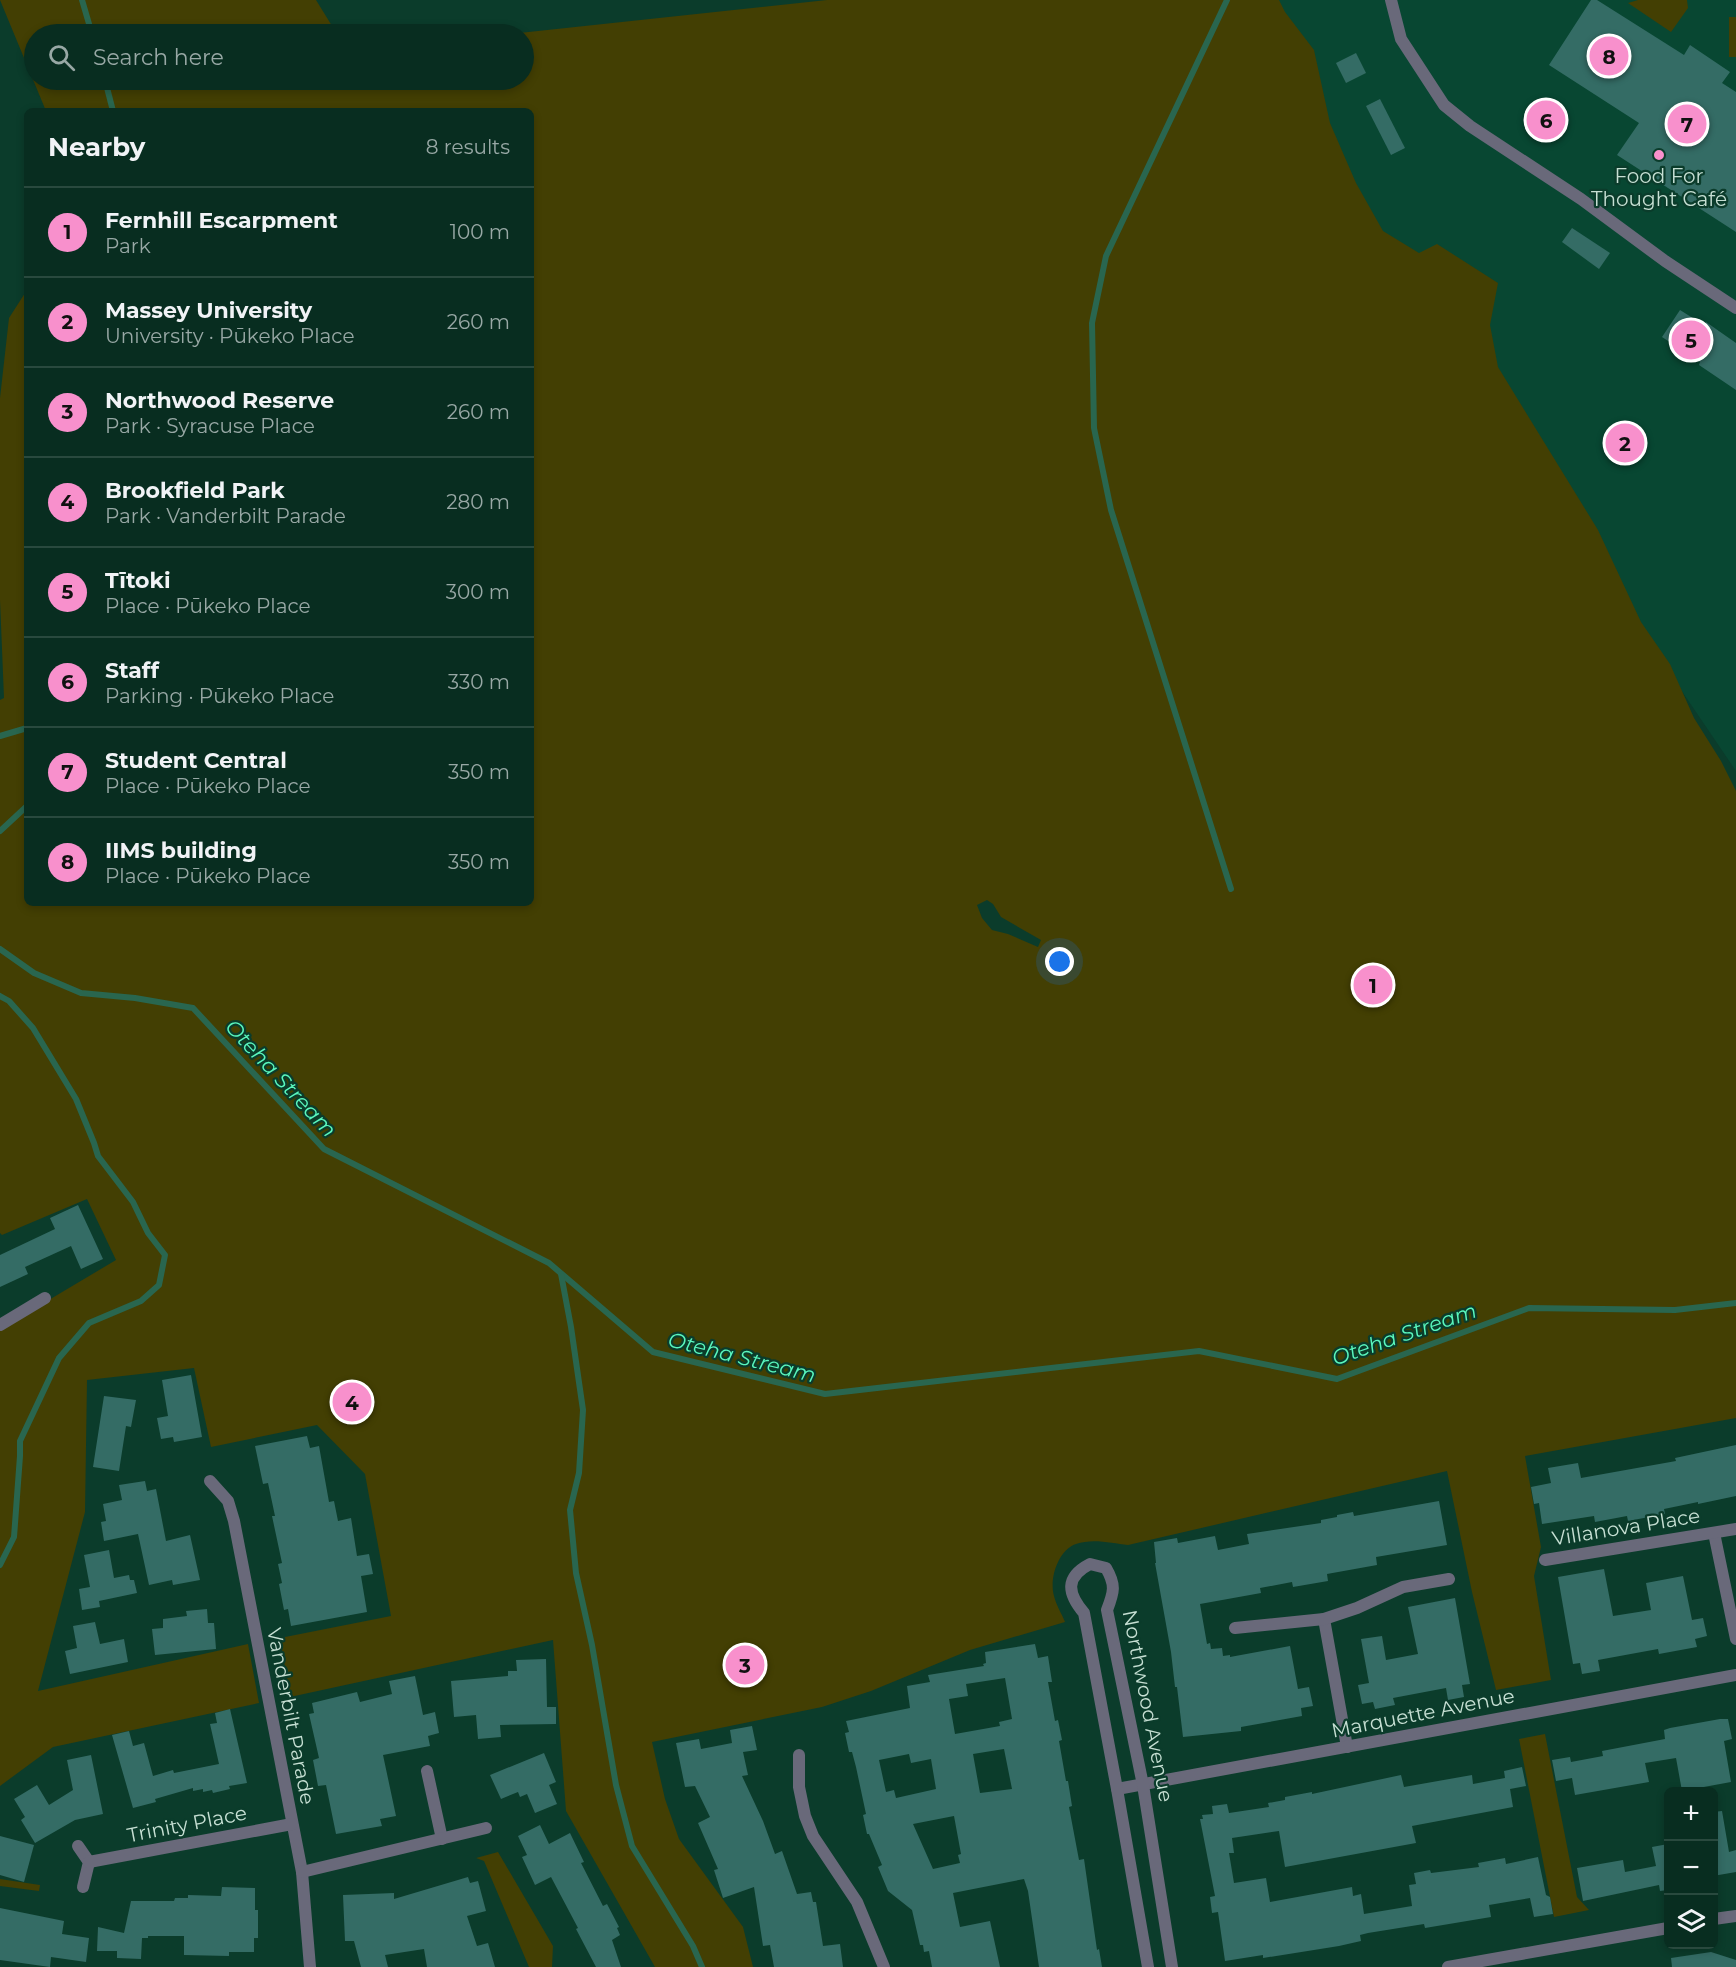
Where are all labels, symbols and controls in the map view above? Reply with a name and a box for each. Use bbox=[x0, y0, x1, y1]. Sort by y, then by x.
search box bbox=[24, 24, 534, 90]
pin: 8 bbox=[1590, 34, 1628, 78]
icon: search bbox=[45, 41, 78, 74]
text: Search here bbox=[93, 44, 224, 71]
pin: 6 bbox=[1526, 98, 1566, 142]
pin: 7 bbox=[1668, 102, 1706, 146]
text: Nearby bbox=[48, 131, 145, 163]
text: 8 results bbox=[426, 135, 510, 159]
marker: Food For Thought Café bbox=[1652, 148, 1666, 162]
place label: Food For Thought Café bbox=[1591, 164, 1727, 211]
text: Fernhill Escarpment bbox=[105, 207, 338, 234]
text: 1 bbox=[64, 220, 71, 244]
text: 100 m bbox=[450, 220, 510, 244]
text: Park bbox=[105, 234, 151, 258]
text: Massey University bbox=[105, 297, 312, 324]
text: 2 bbox=[62, 310, 73, 334]
text: 260 m bbox=[447, 310, 510, 334]
pin: 5 bbox=[1672, 318, 1710, 362]
text: University · Pūkeko Place bbox=[105, 324, 355, 348]
text: Northwood Reserve bbox=[105, 387, 334, 414]
text: 3 bbox=[62, 400, 73, 424]
text: 260 m bbox=[447, 400, 510, 424]
text: Park · Syracuse Place bbox=[105, 414, 315, 438]
pin: 2 bbox=[1606, 420, 1644, 466]
text: Brookfield Park bbox=[105, 477, 285, 504]
text: 4 bbox=[61, 490, 74, 514]
text: 280 m bbox=[446, 490, 510, 514]
text: Park · Vanderbilt Parade bbox=[105, 504, 346, 528]
text: Tītoki bbox=[105, 567, 171, 594]
text: 5 bbox=[62, 580, 73, 604]
text: 300 m bbox=[446, 580, 510, 604]
text: Place · Pūkeko Place bbox=[105, 594, 311, 618]
text: Staff bbox=[105, 657, 159, 684]
text: 6 bbox=[61, 670, 74, 694]
text: 330 m bbox=[448, 670, 510, 694]
text: Parking · Pūkeko Place bbox=[105, 684, 334, 708]
text: Student Central bbox=[105, 747, 287, 774]
text: 7 bbox=[61, 760, 74, 784]
text: 350 m bbox=[448, 760, 510, 784]
text: Place · Pūkeko Place bbox=[105, 774, 311, 798]
text: IIMS building bbox=[105, 837, 257, 864]
text: 8 bbox=[61, 850, 74, 874]
text: 350 m bbox=[448, 850, 510, 874]
text: Place · Pūkeko Place bbox=[105, 864, 311, 888]
your location bbox=[1045, 947, 1074, 976]
pin: 1 bbox=[1354, 962, 1392, 1008]
water label: Oteha Stream bbox=[220, 1014, 342, 1142]
water label: Oteha Stream bbox=[1328, 1298, 1480, 1370]
water label: Oteha Stream bbox=[666, 1327, 818, 1387]
pin: 4 bbox=[332, 1380, 372, 1424]
street label: Villanova Place bbox=[1550, 1503, 1702, 1551]
street label: Northwood Avenue bbox=[1118, 1608, 1178, 1804]
street label: Vanderbilt Parade bbox=[262, 1626, 320, 1806]
pin: 3 bbox=[726, 1642, 764, 1688]
street label: Marquette Avenue bbox=[1329, 1683, 1517, 1743]
map controls bbox=[1664, 1787, 1718, 1949]
button: + bbox=[1664, 1787, 1718, 1841]
street label: Trinity Place bbox=[125, 1801, 249, 1847]
button: − bbox=[1664, 1841, 1718, 1895]
button: layers bbox=[1664, 1895, 1718, 1949]

